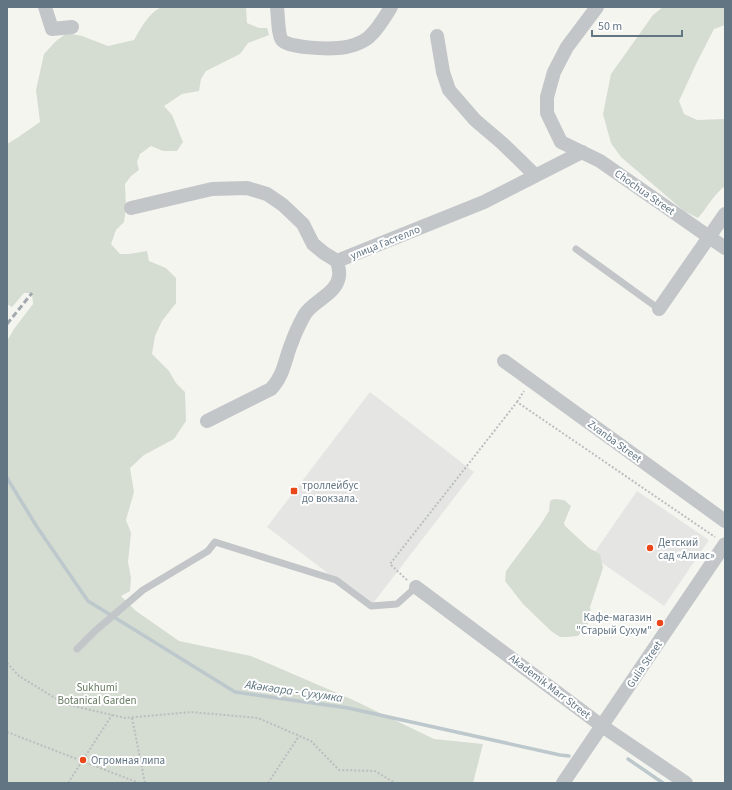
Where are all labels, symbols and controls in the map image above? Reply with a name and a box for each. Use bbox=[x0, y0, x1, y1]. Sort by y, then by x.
scale bar bbox=[592, 12, 682, 38]
text: 50 m bbox=[598, 18, 622, 35]
street label: Chochua Street bbox=[612, 166, 678, 219]
street label: улица Гастелло bbox=[348, 222, 422, 263]
street label: Zvanba Street bbox=[585, 417, 645, 466]
place label: троллейбус до вокзала. bbox=[302, 478, 359, 506]
marker: троллейбус до вокзала. bbox=[289, 486, 299, 496]
place label: Детский сад «Алиас» bbox=[658, 535, 715, 563]
marker: Детский сад «Алиас» bbox=[645, 543, 655, 553]
place label: Кафе-магазин "Старый Сухум" bbox=[576, 610, 652, 638]
marker: Кафе-магазин "Старый Сухум" bbox=[655, 618, 665, 628]
street label: Gulia Street bbox=[623, 638, 666, 691]
street label: Akademik Marr Street bbox=[506, 651, 594, 722]
water label: Аҟәкәара - Сухумка bbox=[243, 676, 344, 707]
park label: Sukhumi Botanical Garden bbox=[57, 680, 137, 708]
place label: Огромная липа bbox=[91, 753, 165, 768]
marker: Огромная липа bbox=[78, 755, 88, 765]

